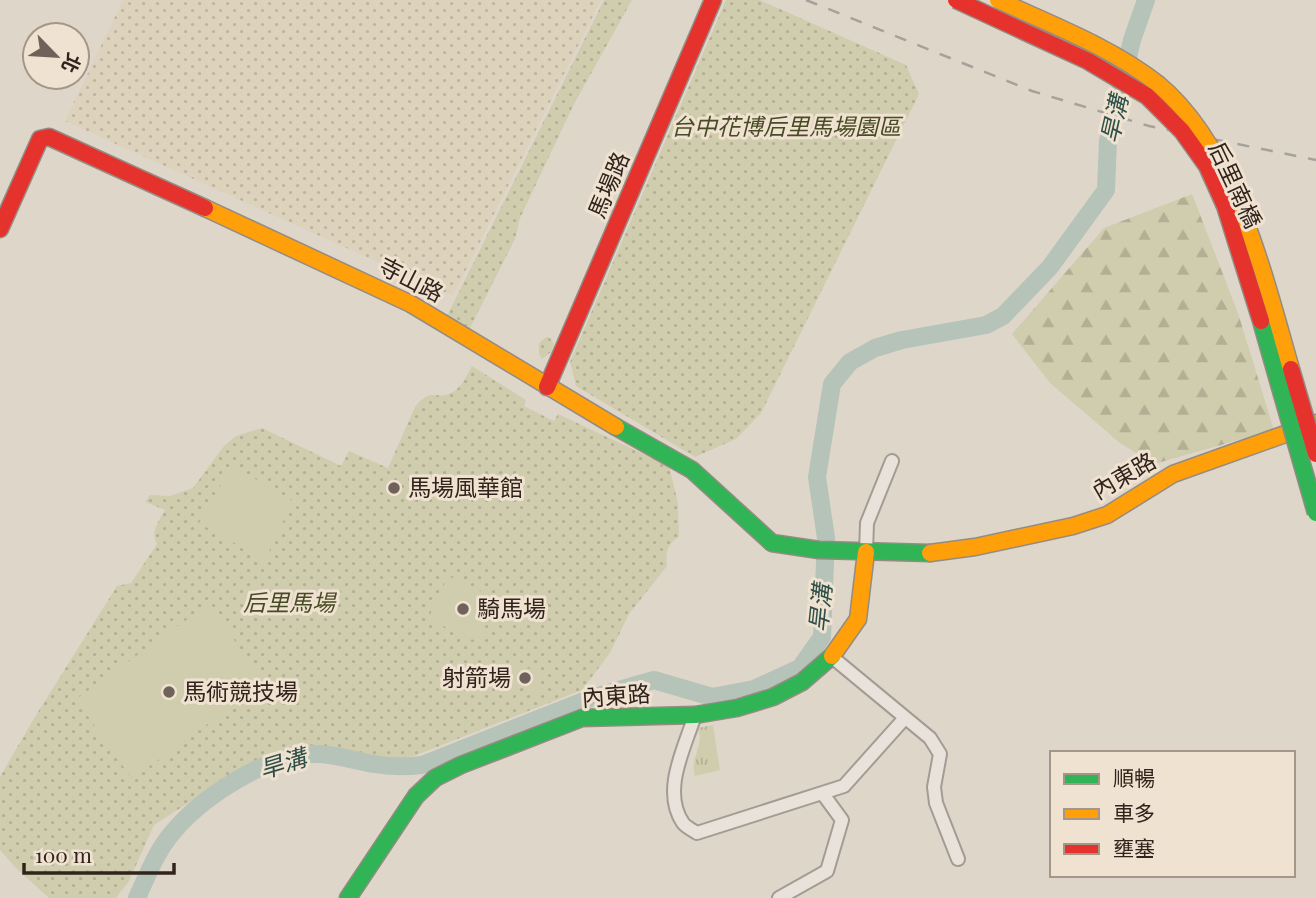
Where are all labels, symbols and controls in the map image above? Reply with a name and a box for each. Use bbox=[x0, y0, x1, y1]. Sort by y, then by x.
north arrow bbox=[21, 21, 91, 91]
text: 北 bbox=[57, 49, 88, 78]
water label: 旱溝 bbox=[1092, 89, 1135, 146]
park label: 台中花博后里馬場園區 bbox=[671, 110, 904, 141]
street label: 后里南橋 bbox=[1203, 136, 1270, 233]
street label: 馬場路 bbox=[580, 147, 635, 222]
street label: 寺山路 bbox=[374, 249, 449, 308]
street label: 內東路 bbox=[1086, 444, 1161, 505]
place label: 馬場風華館 bbox=[408, 471, 523, 502]
marker: 馬場風華館 bbox=[386, 480, 402, 496]
water label: 旱溝 bbox=[801, 579, 838, 633]
park label: 后里馬場 bbox=[243, 586, 338, 617]
place label: 騎馬場 bbox=[477, 592, 546, 623]
marker: 騎馬場 bbox=[455, 601, 471, 617]
place label: 射箭場 bbox=[442, 661, 511, 692]
marker: 射箭場 bbox=[517, 670, 533, 686]
place label: 馬術競技場 bbox=[183, 675, 298, 706]
street label: 內東路 bbox=[580, 677, 651, 712]
marker: 馬術競技場 bbox=[161, 684, 177, 700]
water label: 旱溝 bbox=[255, 739, 313, 784]
legend bbox=[1050, 751, 1295, 877]
text: 順暢 bbox=[1113, 763, 1155, 791]
text: 車多 bbox=[1113, 798, 1155, 826]
scale bar bbox=[24, 832, 175, 876]
text: 壅塞 bbox=[1113, 833, 1155, 861]
text: 100 m bbox=[35, 840, 92, 868]

